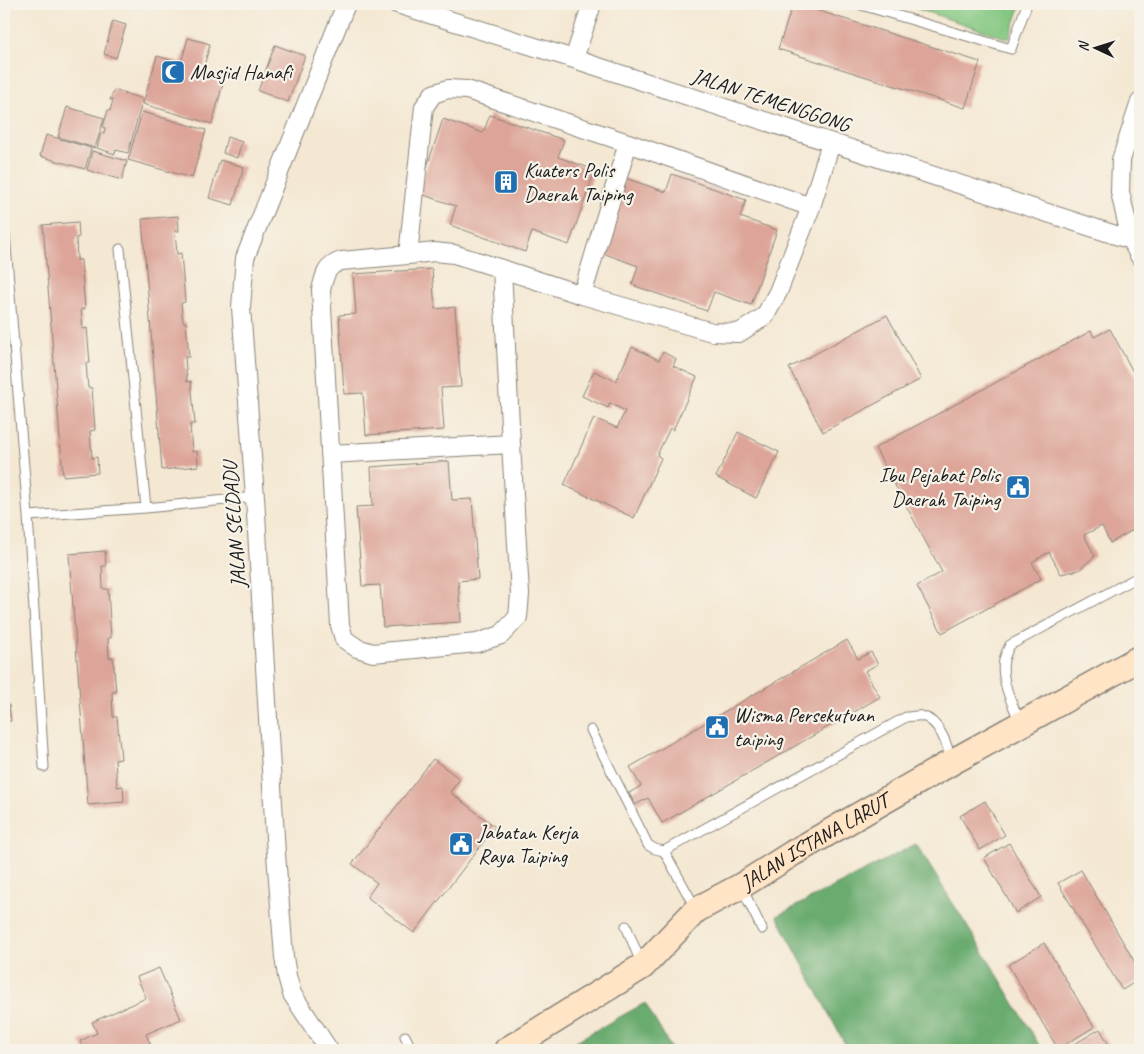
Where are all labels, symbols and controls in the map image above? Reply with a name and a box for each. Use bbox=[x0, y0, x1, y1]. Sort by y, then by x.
north arrow bbox=[1072, 22, 1122, 72]
text: N bbox=[1075, 40, 1092, 52]
mosque icon: Masjid Hanafi bbox=[160, 59, 186, 85]
place label: Masjid Hanafi bbox=[190, 59, 294, 85]
street label: JALAN TEMENGGONG bbox=[688, 62, 856, 139]
place label: Kuaters Polis Daerah Taiping bbox=[524, 157, 634, 207]
building icon: Kuaters Polis Daerah Taiping bbox=[493, 169, 519, 195]
street label: JALAN SELDADU bbox=[216, 457, 251, 590]
place label: Ibu Pejabat Polis Daerah Taiping bbox=[879, 462, 1002, 512]
public building icon: Ibu Pejabat Polis Daerah Taiping bbox=[1005, 474, 1031, 500]
place label: Wisma Persekutuan taiping bbox=[734, 702, 874, 752]
public building icon: Wisma Persekutuan taiping bbox=[704, 714, 730, 740]
street label: JALAN ISTANA LARUT bbox=[735, 785, 898, 896]
place label: Jabatan Kerja Raya Taiping bbox=[477, 819, 579, 869]
public building icon: Jabatan Kerja Raya Taiping bbox=[448, 831, 474, 857]

